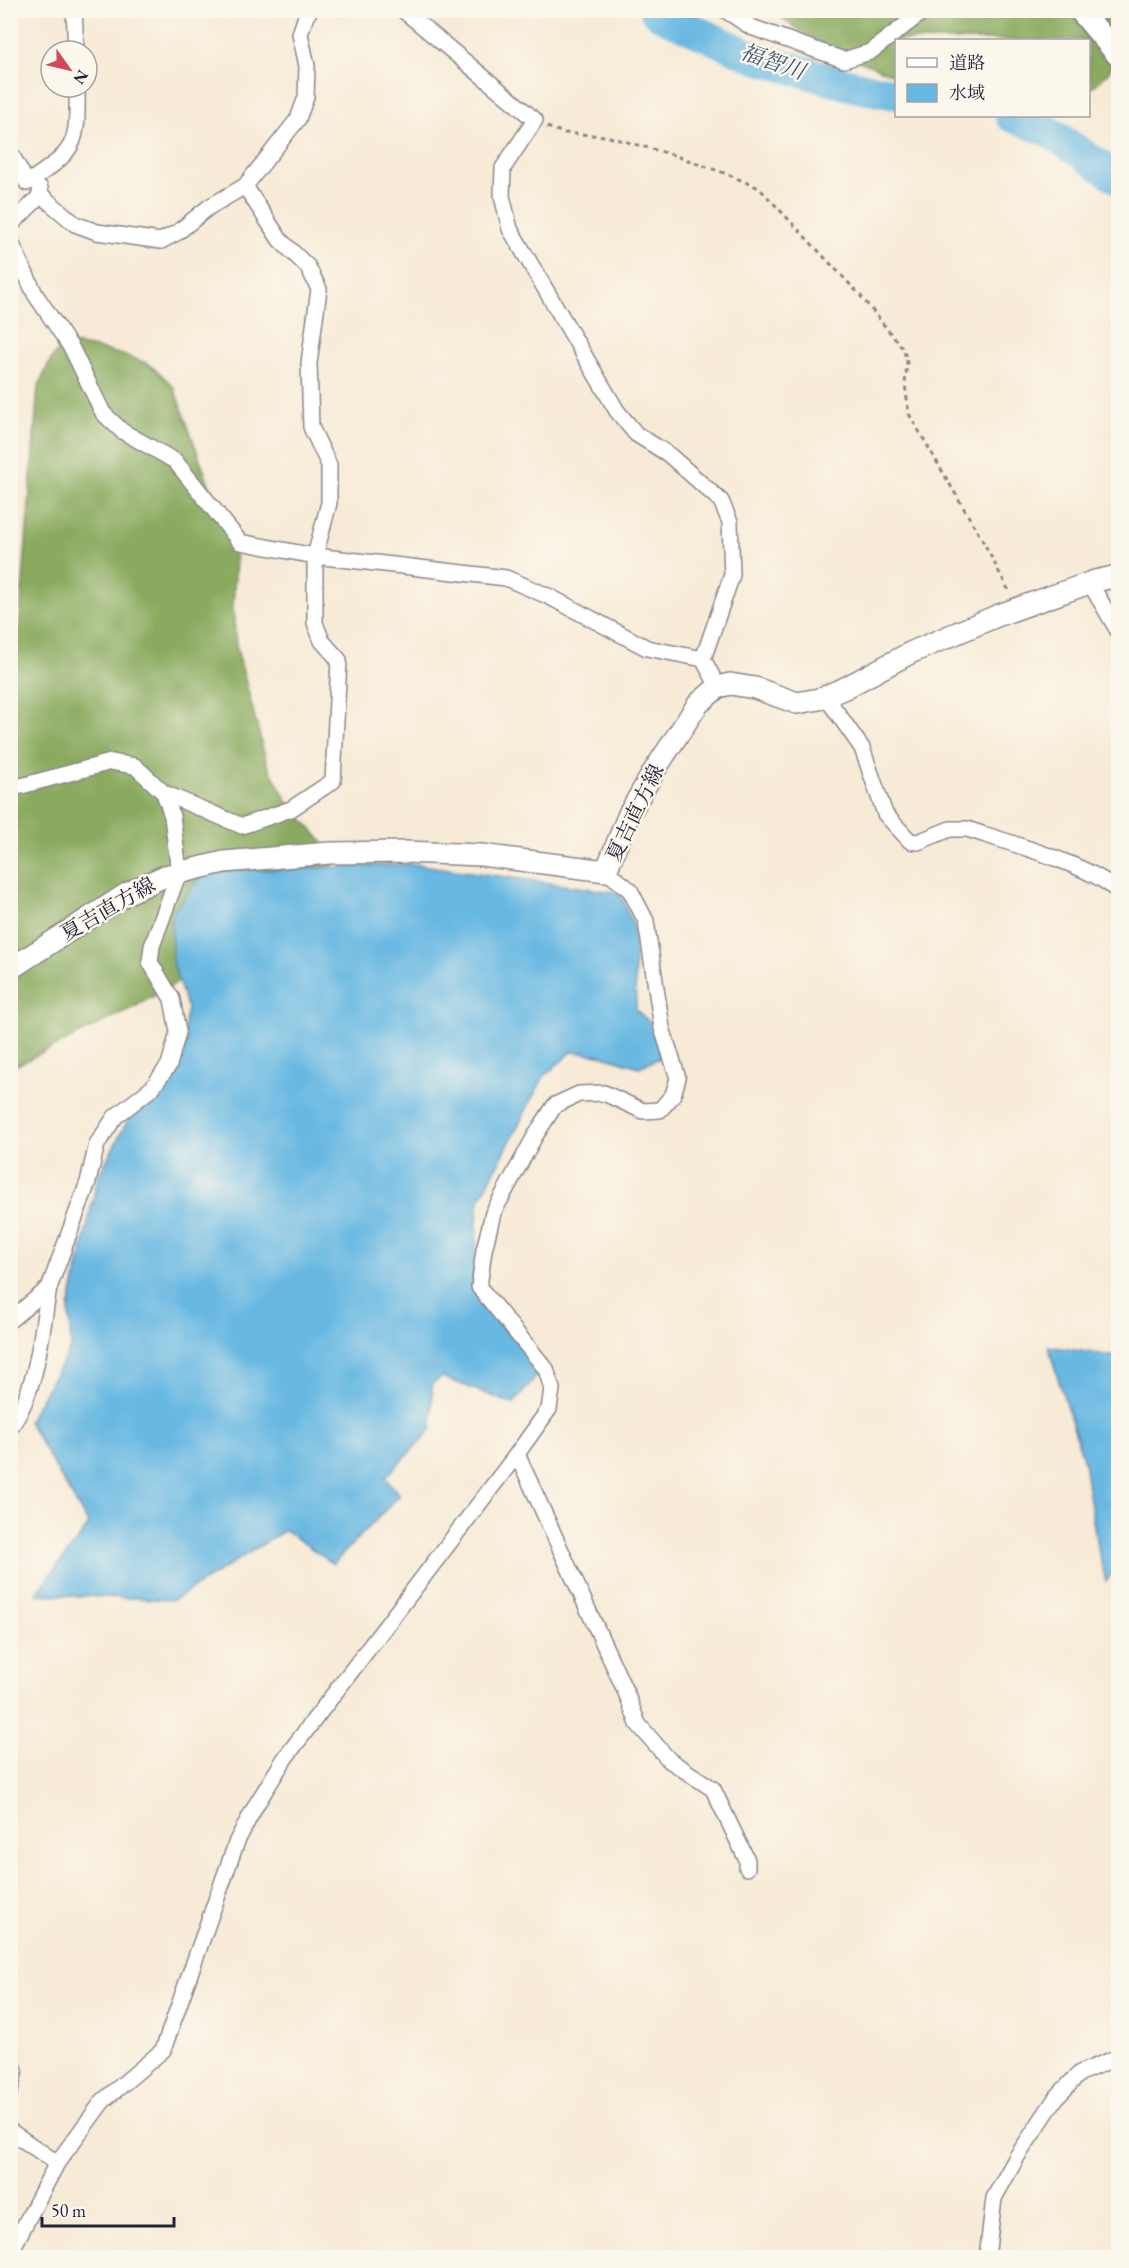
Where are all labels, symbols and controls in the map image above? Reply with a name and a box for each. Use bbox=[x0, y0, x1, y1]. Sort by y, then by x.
water label: 福智川 bbox=[737, 37, 811, 87]
north arrow bbox=[39, 39, 99, 99]
legend bbox=[895, 39, 1090, 117]
text: 道路 bbox=[949, 51, 985, 74]
text: N bbox=[69, 66, 93, 88]
text: 水域 bbox=[949, 81, 985, 104]
street label: 夏吉直方線 bbox=[599, 760, 670, 866]
street label: 夏吉直方線 bbox=[56, 871, 160, 947]
scale bar bbox=[42, 2190, 174, 2228]
text: 50 m bbox=[51, 2199, 86, 2222]

